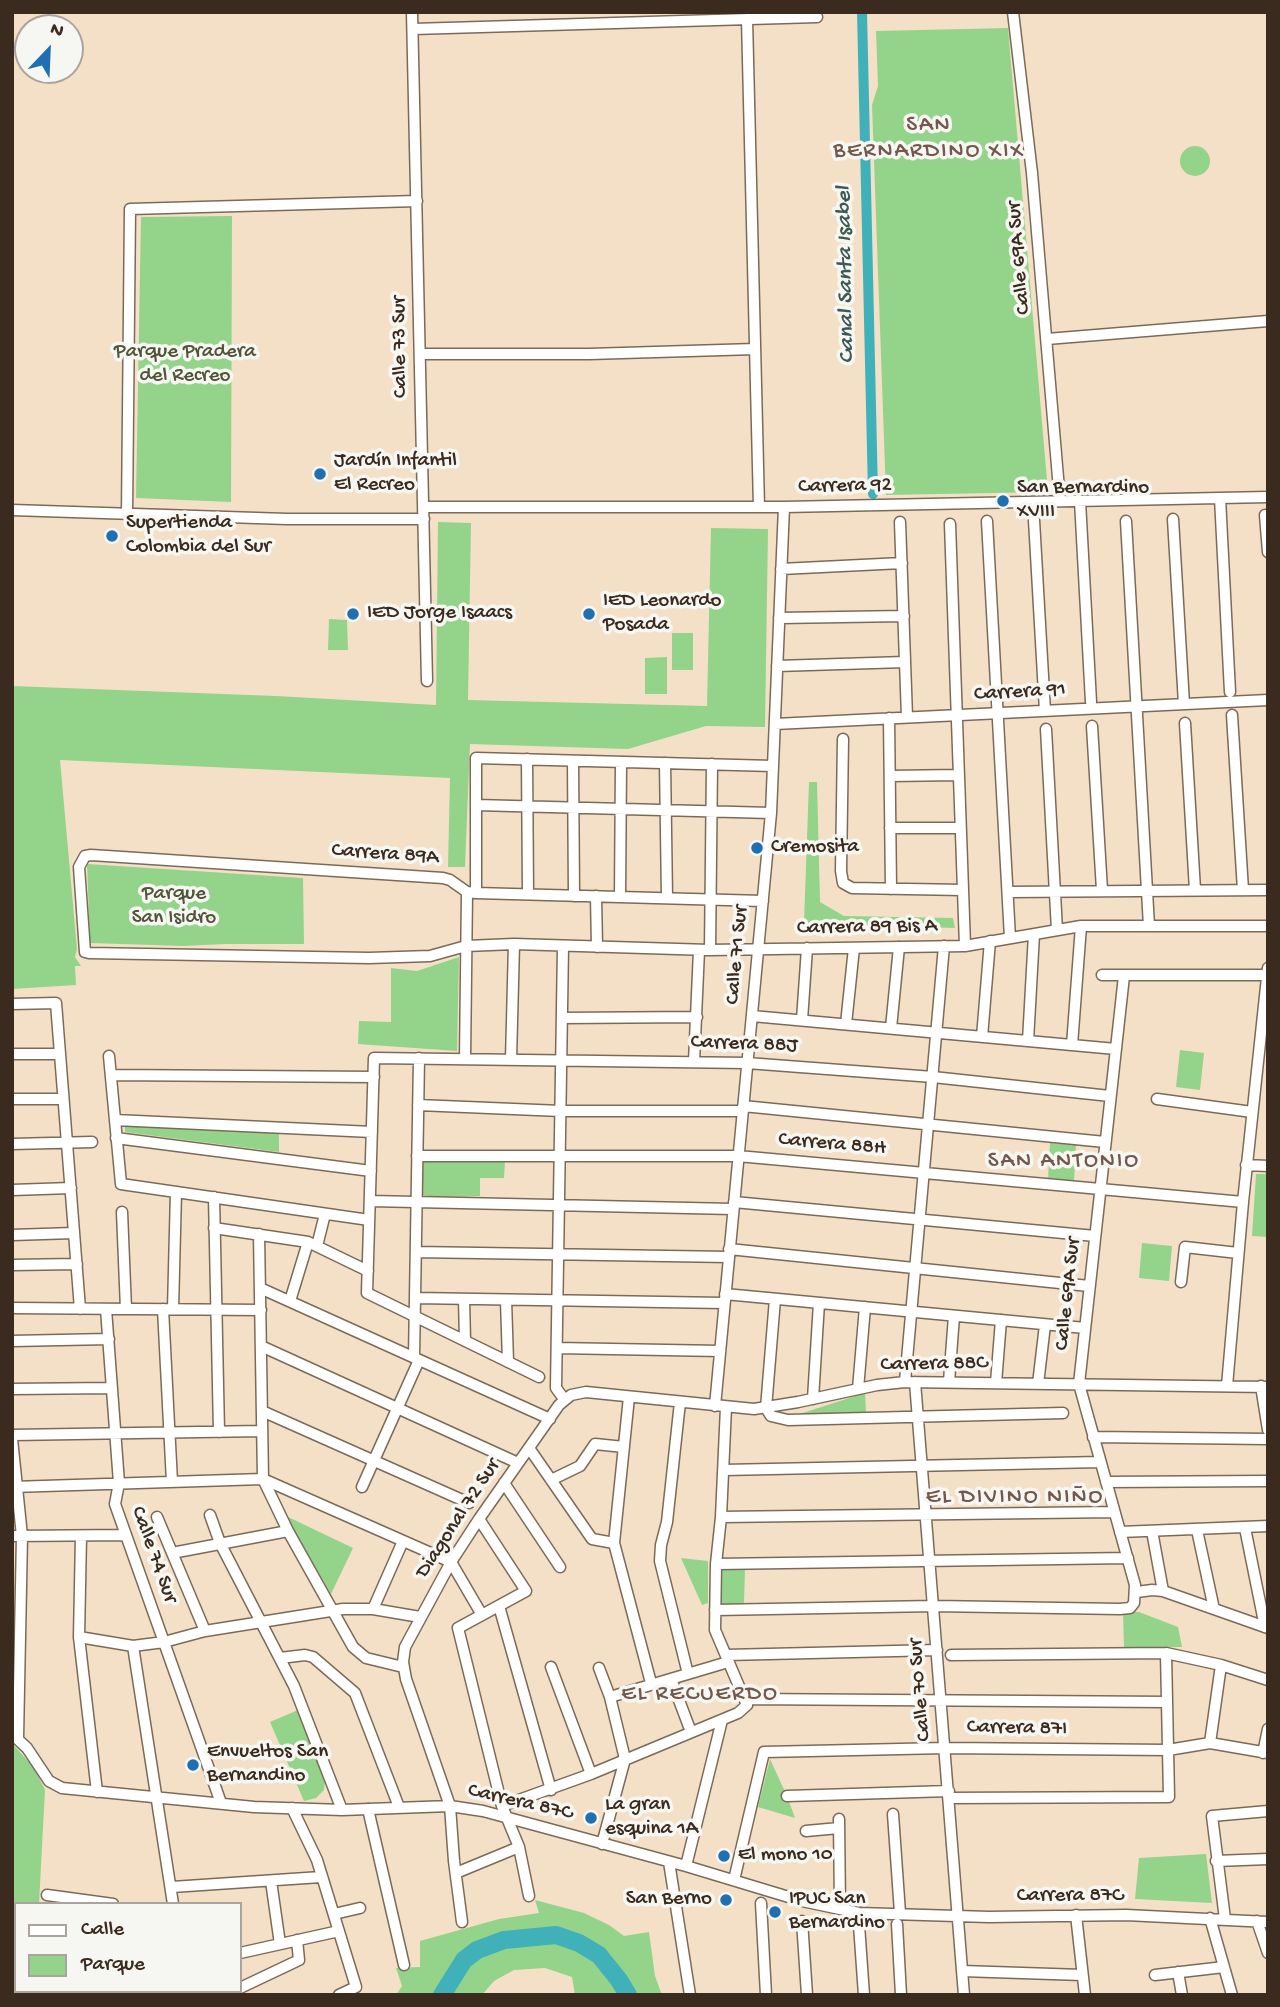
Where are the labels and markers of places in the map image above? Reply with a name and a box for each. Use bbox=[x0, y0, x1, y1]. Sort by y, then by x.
place label: Jardín Infantil El Recreo bbox=[334, 449, 457, 499]
marker: Jardín Infantil El Recreo bbox=[312, 466, 328, 482]
place label: San Bernardino XVIII bbox=[1017, 476, 1149, 526]
marker: San Bernardino XVIII bbox=[995, 493, 1011, 509]
place label: Supertienda Colombia del Sur bbox=[126, 511, 271, 561]
marker: Supertienda Colombia del Sur bbox=[104, 528, 120, 544]
place label: IED Leonardo Posada bbox=[603, 589, 721, 639]
place label: IED Jorge Isaacs bbox=[367, 601, 512, 627]
marker: IED Jorge Isaacs bbox=[345, 606, 361, 622]
marker: IED Leonardo Posada bbox=[581, 606, 597, 622]
place label: Cremosita bbox=[771, 835, 859, 861]
marker: Cremosita bbox=[749, 840, 765, 856]
place label: Envueltos San Bernandino bbox=[207, 1740, 328, 1790]
marker: Envueltos San Bernandino bbox=[185, 1757, 201, 1773]
place label: La gran esquina 1A bbox=[605, 1793, 698, 1843]
marker: La gran esquina 1A bbox=[583, 1810, 599, 1826]
place label: El mono 10 bbox=[738, 1843, 833, 1869]
marker: El mono 10 bbox=[716, 1848, 732, 1864]
place label: San Berno bbox=[626, 1887, 712, 1913]
place label: IPUC San Bernardino bbox=[789, 1887, 885, 1937]
marker: San Berno bbox=[718, 1892, 734, 1908]
marker: IPUC San Bernardino bbox=[767, 1904, 783, 1920]

